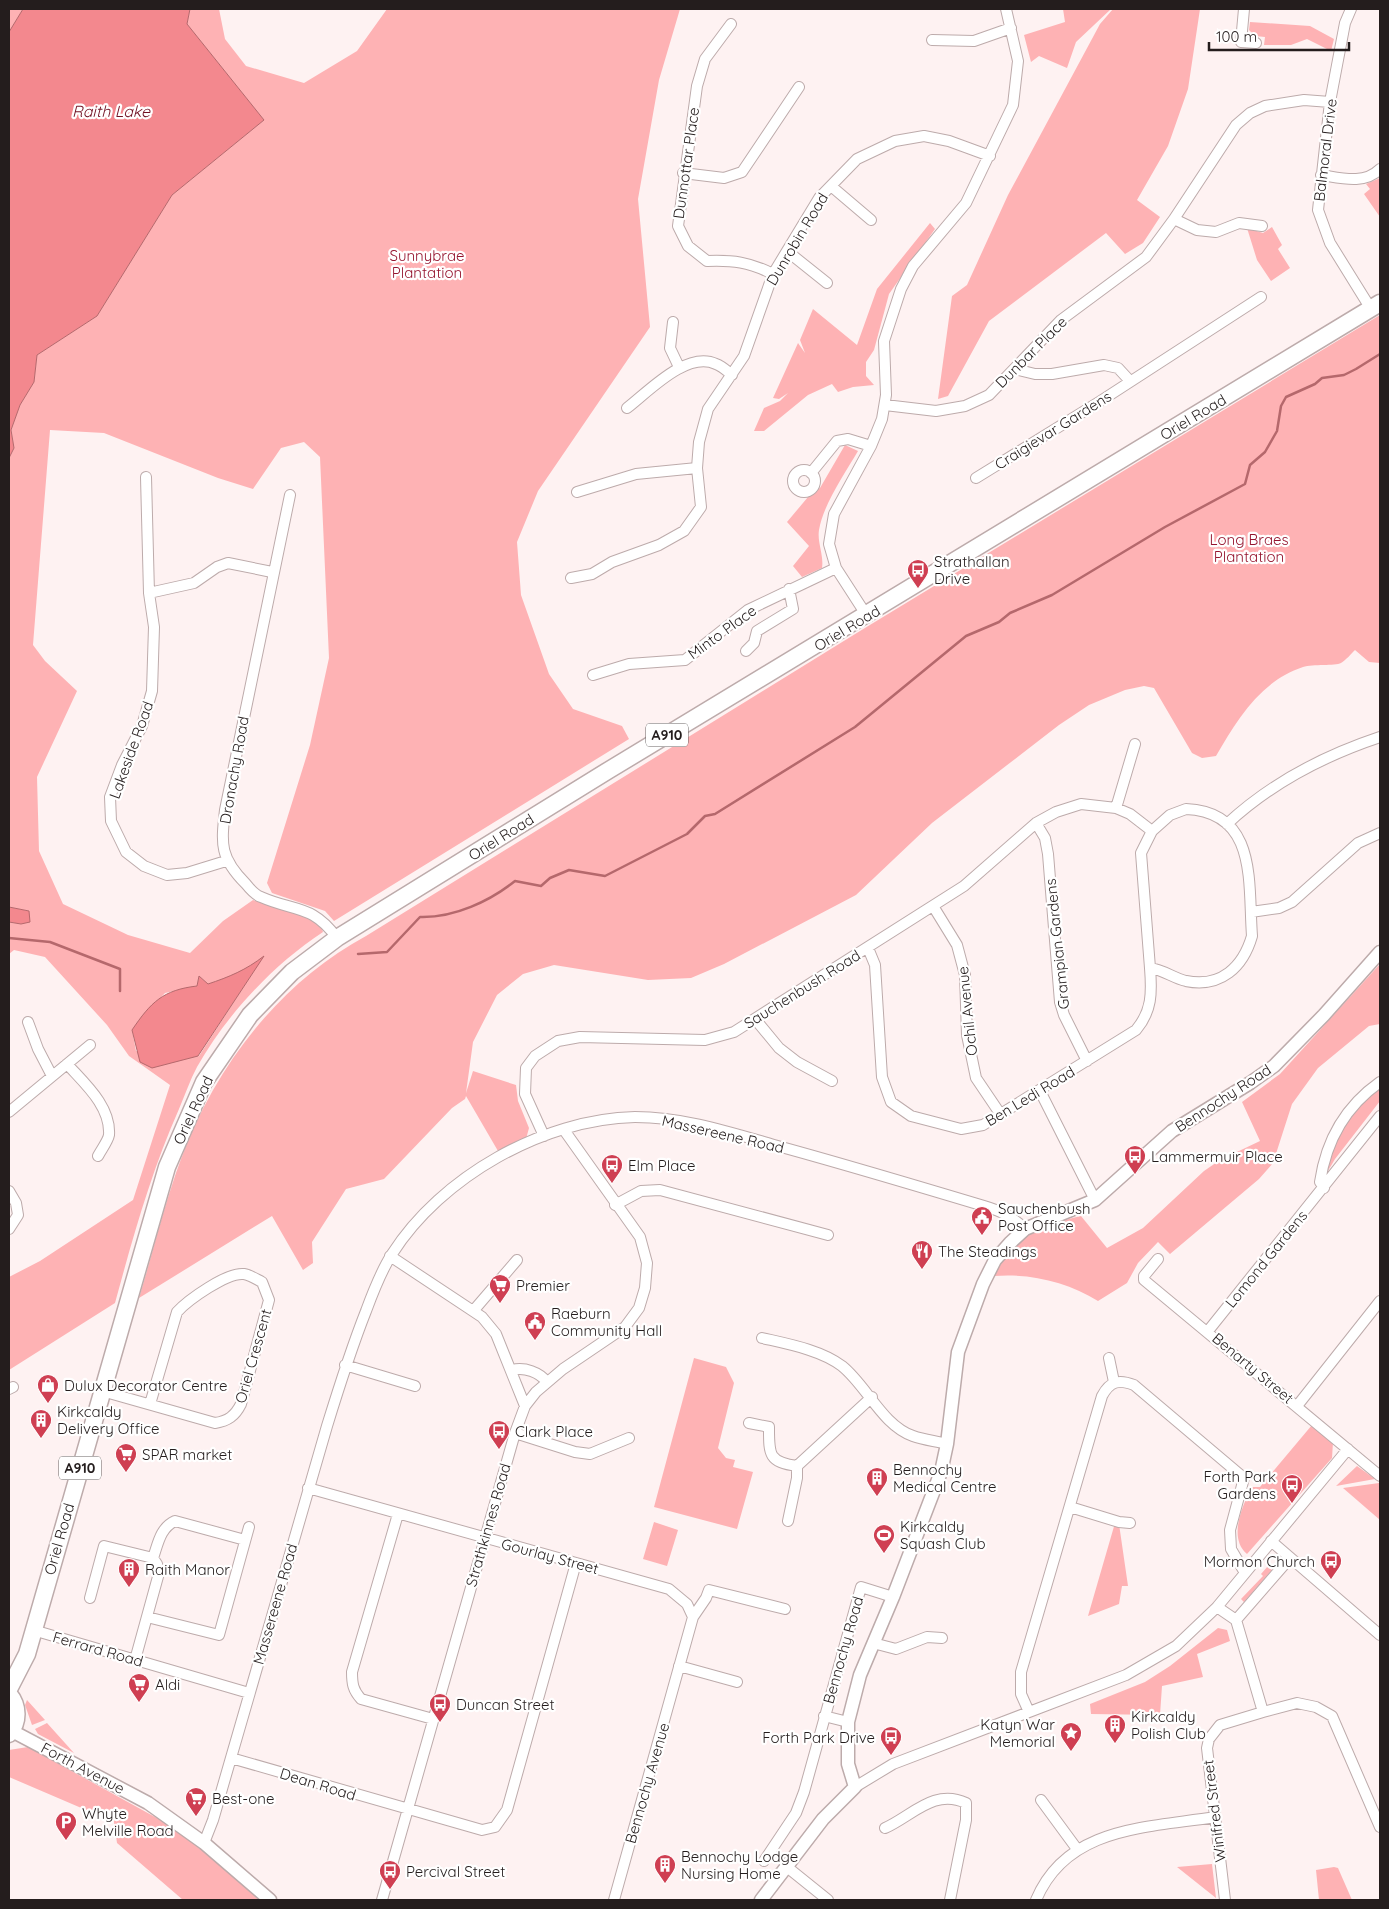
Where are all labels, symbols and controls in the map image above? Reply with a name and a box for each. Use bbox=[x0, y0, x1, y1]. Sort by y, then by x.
scale bar bbox=[1209, 20, 1349, 52]
text: 100 m bbox=[1216, 27, 1257, 46]
street label: Balmoral Drive bbox=[1309, 98, 1341, 202]
water label: Raith Lake bbox=[72, 101, 151, 121]
street label: Dunnottar Place bbox=[669, 106, 703, 220]
street label: Dunrobin Road bbox=[762, 189, 832, 289]
park label: Sunnybrae Plantation bbox=[389, 246, 465, 282]
street label: Dunbar Place bbox=[991, 312, 1071, 392]
street label: Craigievar Gardens bbox=[991, 386, 1115, 474]
street label: Oriel Road bbox=[1157, 390, 1229, 444]
park label: Long Braes Plantation bbox=[1209, 530, 1289, 566]
place label: Strathallan Drive bbox=[934, 552, 1010, 588]
bus stop icon: Strathallan Drive bbox=[906, 558, 930, 589]
street label: Minto Place bbox=[684, 601, 760, 663]
street label: Oriel Road bbox=[811, 601, 883, 655]
street label: Lakeside Road bbox=[105, 699, 157, 801]
street label: Dronachy Road bbox=[215, 715, 253, 825]
road number: A910 bbox=[646, 724, 688, 746]
street label: Oriel Road bbox=[465, 809, 537, 865]
street label: Grampian Gardens bbox=[1041, 878, 1073, 1010]
street label: Sauchenbush Road bbox=[740, 945, 864, 1033]
street label: Ochil Avenue bbox=[953, 965, 981, 1057]
street label: Bennochy Road bbox=[1171, 1060, 1275, 1136]
street label: Ben Ledi Road bbox=[982, 1062, 1078, 1130]
street label: Oriel Road bbox=[169, 1073, 217, 1147]
street label: Massereene Road bbox=[660, 1111, 786, 1157]
bus stop icon: Lammermuir Place bbox=[1123, 1144, 1147, 1175]
place label: Lammermuir Place bbox=[1151, 1147, 1283, 1166]
bus stop icon: Elm Place bbox=[600, 1153, 624, 1184]
place label: Elm Place bbox=[628, 1156, 695, 1175]
place label: Sauchenbush Post Office bbox=[998, 1199, 1091, 1235]
public building icon: Sauchenbush Post Office bbox=[970, 1205, 994, 1236]
street label: Lomond Gardens bbox=[1221, 1206, 1311, 1312]
restaurant icon: The Steadings bbox=[910, 1239, 934, 1270]
place label: The Steadings bbox=[938, 1242, 1036, 1261]
supermarket icon: Premier bbox=[488, 1273, 512, 1304]
place label: Premier bbox=[516, 1276, 570, 1295]
place label: Raeburn Community Hall bbox=[551, 1304, 662, 1340]
street label: Oriel Crescent bbox=[230, 1307, 276, 1405]
public building icon: Raeburn Community Hall bbox=[523, 1310, 547, 1341]
street label: Benarty Street bbox=[1208, 1328, 1298, 1408]
shop icon: Dulux Decorator Centre bbox=[36, 1373, 60, 1404]
place label: Dulux Decorator Centre bbox=[64, 1376, 227, 1395]
place label: Kirkcaldy Delivery Office bbox=[57, 1402, 160, 1438]
building icon: Kirkcaldy Delivery Office bbox=[29, 1408, 53, 1439]
bus stop icon: Clark Place bbox=[487, 1419, 511, 1450]
place label: Clark Place bbox=[515, 1422, 593, 1441]
supermarket icon: SPAR market bbox=[114, 1442, 138, 1473]
place label: SPAR market bbox=[142, 1445, 232, 1464]
road number: A910 bbox=[59, 1456, 101, 1480]
place label: Bennochy Medical Centre bbox=[893, 1460, 997, 1496]
street label: Strathkinnes Road bbox=[461, 1461, 515, 1589]
building icon: Bennochy Medical Centre bbox=[865, 1466, 889, 1497]
place label: Forth Park Gardens bbox=[1203, 1467, 1276, 1503]
bus stop icon: Forth Park Gardens bbox=[1280, 1473, 1304, 1504]
street label: Oriel Road bbox=[40, 1501, 78, 1577]
place label: Kirkcaldy Squash Club bbox=[900, 1517, 986, 1553]
sports icon: Kirkcaldy Squash Club bbox=[872, 1523, 896, 1554]
street label: Gourlay Street bbox=[499, 1534, 601, 1578]
street label: Massereene Road bbox=[249, 1541, 301, 1667]
bus stop icon: Mormon Church bbox=[1319, 1549, 1343, 1580]
place label: Mormon Church bbox=[1204, 1552, 1315, 1571]
building icon: Raith Manor bbox=[117, 1557, 141, 1588]
place label: Raith Manor bbox=[145, 1560, 230, 1579]
street label: Bennochy Road bbox=[819, 1594, 867, 1706]
street label: Ferrard Road bbox=[51, 1627, 145, 1671]
supermarket icon: Aldi bbox=[127, 1672, 151, 1703]
place label: Aldi bbox=[155, 1675, 180, 1694]
bus stop icon: Duncan Street bbox=[428, 1692, 452, 1723]
place label: Duncan Street bbox=[456, 1695, 555, 1714]
place label: Kirkcaldy Polish Club bbox=[1131, 1707, 1206, 1743]
building icon: Kirkcaldy Polish Club bbox=[1103, 1713, 1127, 1744]
place label: Katyn War Memorial bbox=[980, 1715, 1055, 1751]
street label: Bennochy Avenue bbox=[621, 1720, 673, 1846]
place icon: Katyn War Memorial bbox=[1059, 1721, 1083, 1752]
bus stop icon: Forth Park Drive bbox=[879, 1725, 903, 1756]
place label: Forth Park Drive bbox=[762, 1728, 875, 1747]
street label: Forth Avenue bbox=[38, 1738, 128, 1798]
street label: Winifred Street bbox=[1198, 1759, 1230, 1863]
street label: Dean Road bbox=[278, 1763, 358, 1805]
supermarket icon: Best-one bbox=[184, 1786, 208, 1817]
place label: Best-one bbox=[212, 1789, 274, 1808]
place label: Whyte Melville Road bbox=[82, 1804, 174, 1840]
parking icon: Whyte Melville Road bbox=[54, 1810, 78, 1841]
place label: Bennochy Lodge Nursing Home bbox=[681, 1847, 798, 1883]
building icon: Bennochy Lodge Nursing Home bbox=[653, 1853, 677, 1884]
bus stop icon: Percival Street bbox=[378, 1859, 402, 1890]
place label: Percival Street bbox=[406, 1862, 505, 1881]

